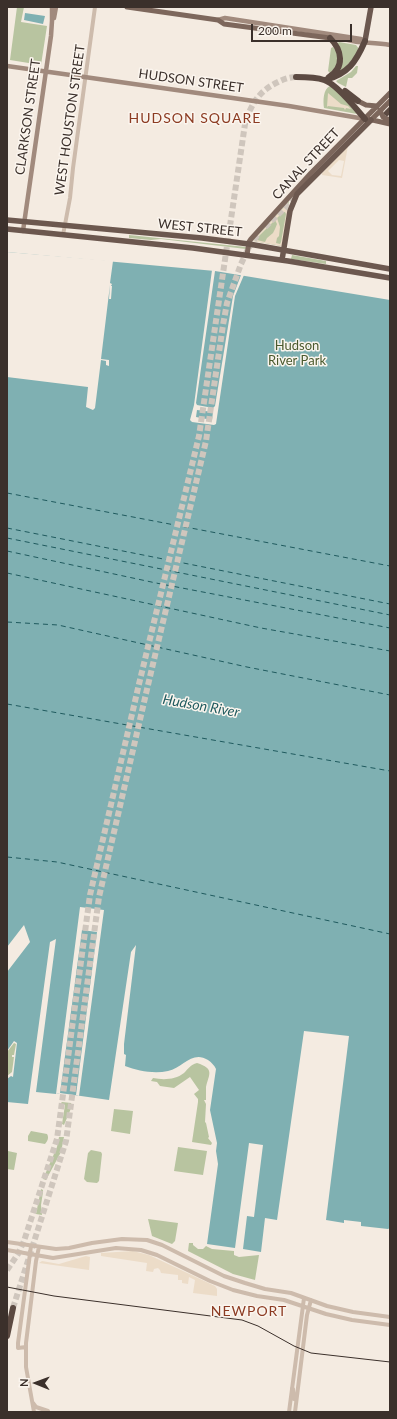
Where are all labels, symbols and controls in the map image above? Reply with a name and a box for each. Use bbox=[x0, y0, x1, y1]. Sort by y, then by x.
scale bar bbox=[253, 16, 354, 42]
text: 200 m bbox=[258, 23, 292, 38]
street label: WEST HOUSTON STREET bbox=[52, 43, 88, 197]
street label: CLARKSON STREET bbox=[12, 58, 44, 176]
street label: HUDSON STREET bbox=[138, 66, 244, 96]
district label: HUDSON SQUARE bbox=[129, 110, 261, 126]
street label: CANAL STREET bbox=[269, 125, 343, 203]
street label: WEST STREET bbox=[157, 216, 243, 240]
park label: Hudson River Park bbox=[268, 338, 326, 369]
water label: Hudson River bbox=[161, 691, 241, 721]
district label: NEWPORT bbox=[211, 1303, 287, 1319]
north arrow bbox=[16, 1363, 56, 1403]
text: N bbox=[17, 1378, 30, 1387]

